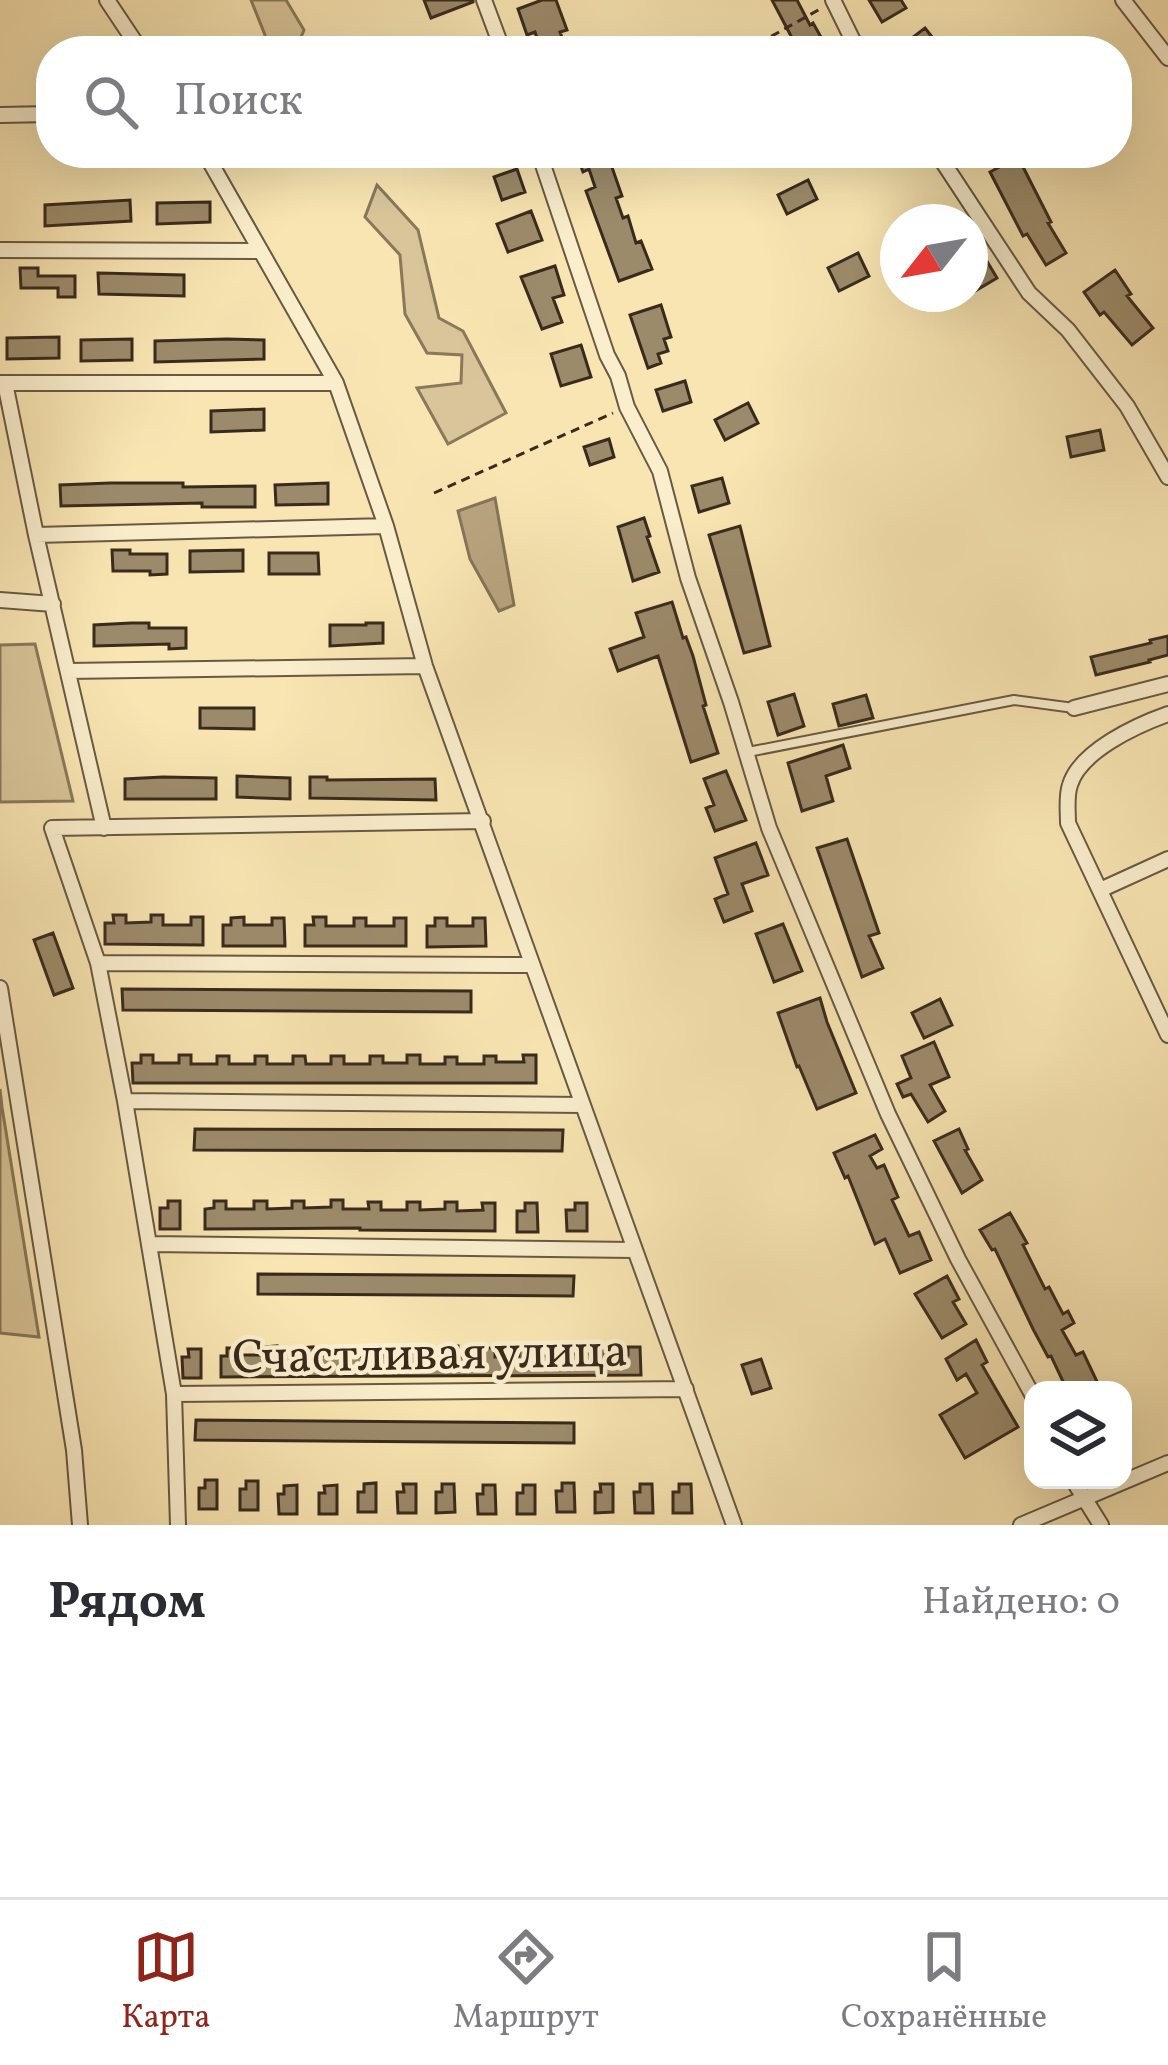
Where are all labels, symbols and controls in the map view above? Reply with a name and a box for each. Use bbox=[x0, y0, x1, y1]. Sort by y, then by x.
search box bbox=[36, 36, 1132, 168]
icon: search bbox=[78, 69, 144, 135]
text: Поиск bbox=[174, 71, 303, 134]
north arrow bbox=[880, 204, 988, 312]
street label: Счастливая улица bbox=[232, 1320, 629, 1393]
map controls bbox=[1024, 1381, 1132, 1489]
button: layers bbox=[1024, 1381, 1132, 1489]
text: Рядом bbox=[48, 1568, 206, 1639]
text: Найдено: 0 bbox=[922, 1576, 1120, 1630]
tab: Карта bbox=[121, 1924, 211, 2042]
tab: Маршрут bbox=[453, 1924, 599, 2042]
tab: Сохранённые bbox=[841, 1924, 1047, 2042]

